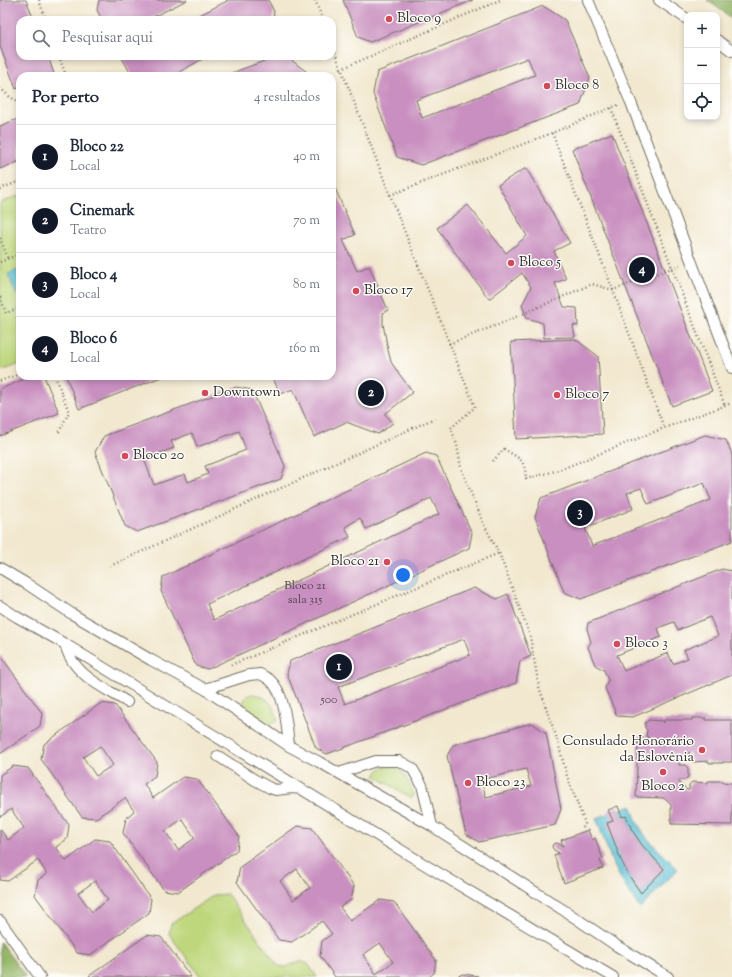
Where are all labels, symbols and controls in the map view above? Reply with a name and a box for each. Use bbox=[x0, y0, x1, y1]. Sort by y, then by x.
place label: Bloco 9 bbox=[397, 9, 441, 29]
map controls bbox=[684, 12, 720, 120]
button: + bbox=[684, 12, 720, 48]
marker: Bloco 9 bbox=[384, 14, 394, 24]
search box bbox=[16, 16, 336, 60]
icon: search bbox=[30, 27, 52, 49]
text: Pesquisar aqui bbox=[62, 28, 153, 49]
button: − bbox=[684, 48, 720, 84]
place label: Bloco 8 bbox=[555, 76, 599, 96]
marker: Bloco 8 bbox=[542, 81, 552, 91]
button: locate bbox=[684, 84, 720, 120]
text: Por perto bbox=[32, 86, 99, 110]
text: 4 resultados bbox=[254, 89, 320, 107]
text: Bloco 22 bbox=[70, 137, 124, 158]
text: 1 bbox=[43, 148, 47, 166]
text: 40 m bbox=[293, 148, 320, 166]
text: Local bbox=[70, 158, 100, 176]
text: Cinemark bbox=[70, 201, 135, 222]
text: 2 bbox=[42, 212, 48, 230]
text: 70 m bbox=[293, 212, 320, 230]
text: Teatro bbox=[70, 222, 106, 240]
place label: Bloco 5 bbox=[519, 253, 561, 273]
pin: 4 bbox=[629, 255, 655, 285]
marker: Bloco 5 bbox=[506, 258, 516, 268]
text: Bloco 4 bbox=[70, 265, 117, 286]
text: 3 bbox=[42, 276, 48, 294]
text: 80 m bbox=[293, 276, 320, 294]
place label: Bloco 17 bbox=[364, 281, 413, 301]
text: Local bbox=[70, 286, 100, 304]
marker: Bloco 17 bbox=[351, 286, 361, 296]
text: Bloco 6 bbox=[70, 329, 117, 350]
text: 4 bbox=[42, 340, 48, 358]
text: 160 m bbox=[289, 340, 320, 358]
text: Local bbox=[70, 350, 100, 368]
pin: 2 bbox=[358, 378, 384, 408]
place label: Downtown bbox=[213, 383, 281, 403]
place label: Bloco 7 bbox=[565, 385, 609, 405]
marker: Downtown bbox=[200, 388, 210, 398]
marker: Bloco 7 bbox=[552, 390, 562, 400]
place label: Bloco 20 bbox=[133, 446, 184, 466]
marker: Bloco 20 bbox=[120, 451, 130, 461]
pin: 3 bbox=[567, 498, 593, 528]
place label: Bloco 21 bbox=[331, 552, 379, 572]
marker: Bloco 21 bbox=[382, 557, 392, 567]
your location bbox=[393, 565, 413, 585]
house number: Bloco 21 sala 315 bbox=[284, 577, 326, 609]
place label: Bloco 3 bbox=[625, 634, 668, 654]
marker: Bloco 3 bbox=[612, 639, 622, 649]
pin: 1 bbox=[326, 652, 352, 682]
house number: 500 bbox=[320, 691, 337, 709]
place label: Consulado Honorário da Eslovênia bbox=[562, 732, 695, 768]
marker: Consulado Honorário da Eslovênia bbox=[697, 745, 707, 755]
marker: Bloco 2 bbox=[658, 767, 668, 777]
place label: Bloco 23 bbox=[476, 773, 526, 793]
place label: Bloco 2 bbox=[641, 777, 685, 797]
marker: Bloco 23 bbox=[463, 778, 473, 788]

